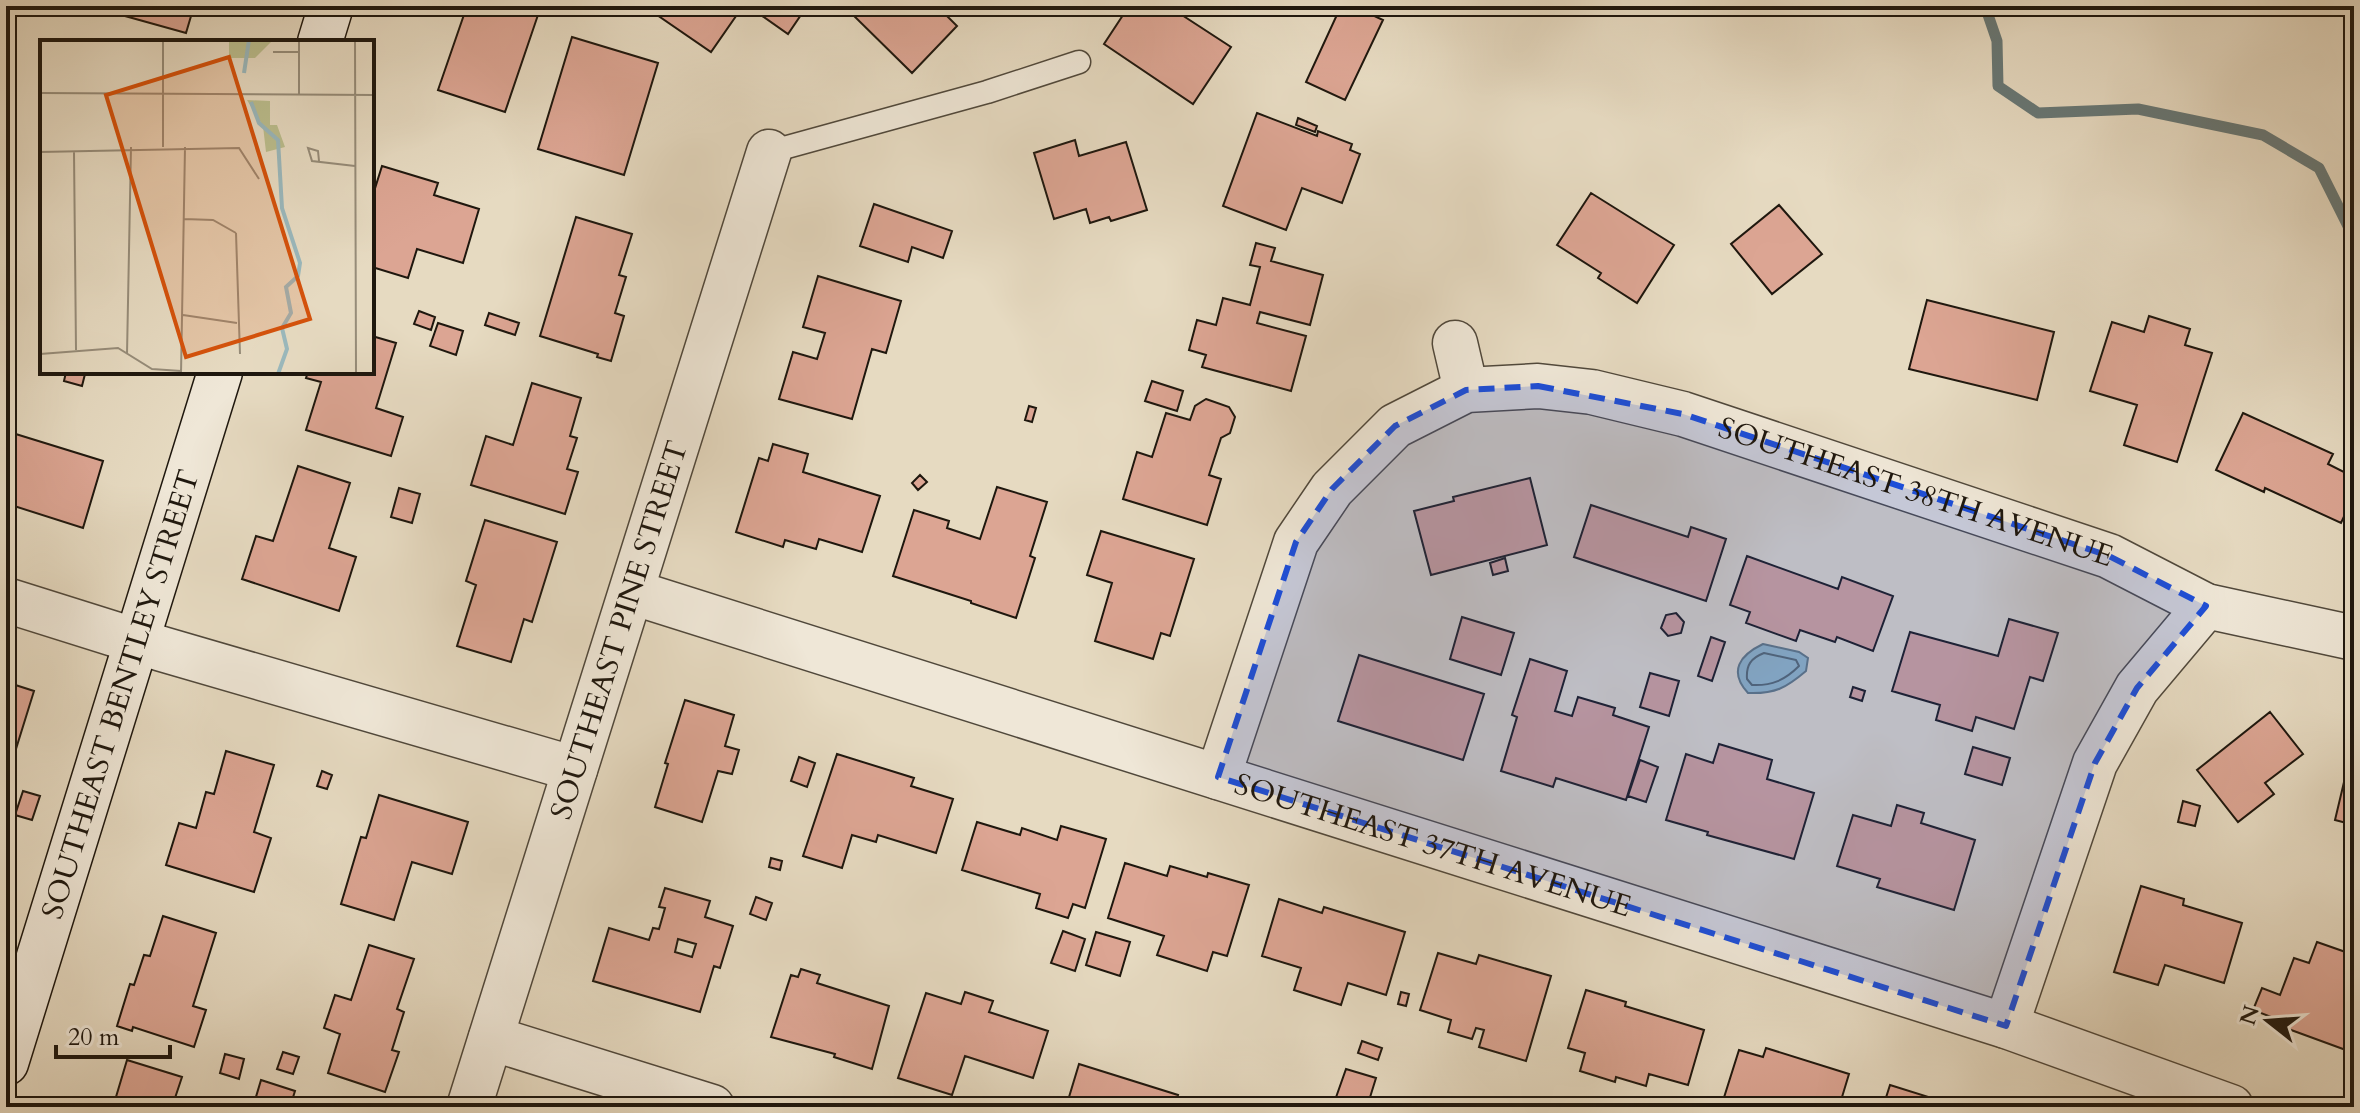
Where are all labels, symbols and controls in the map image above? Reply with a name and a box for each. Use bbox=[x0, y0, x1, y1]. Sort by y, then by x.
inset map bbox=[40, 40, 374, 374]
street label: SOUTHEAST 38TH AVENUE bbox=[1713, 407, 2119, 577]
street label: SOUTHEAST PINE STREET bbox=[540, 436, 698, 824]
street label: SOUTHEAST BENTLEY STREET bbox=[31, 465, 209, 924]
street label: SOUTHEAST 37TH AVENUE bbox=[1229, 763, 1637, 927]
north arrow bbox=[2228, 981, 2308, 1061]
text: N bbox=[2233, 1002, 2267, 1029]
scale bar bbox=[56, 1009, 170, 1059]
text: 20 m bbox=[68, 1021, 120, 1054]

